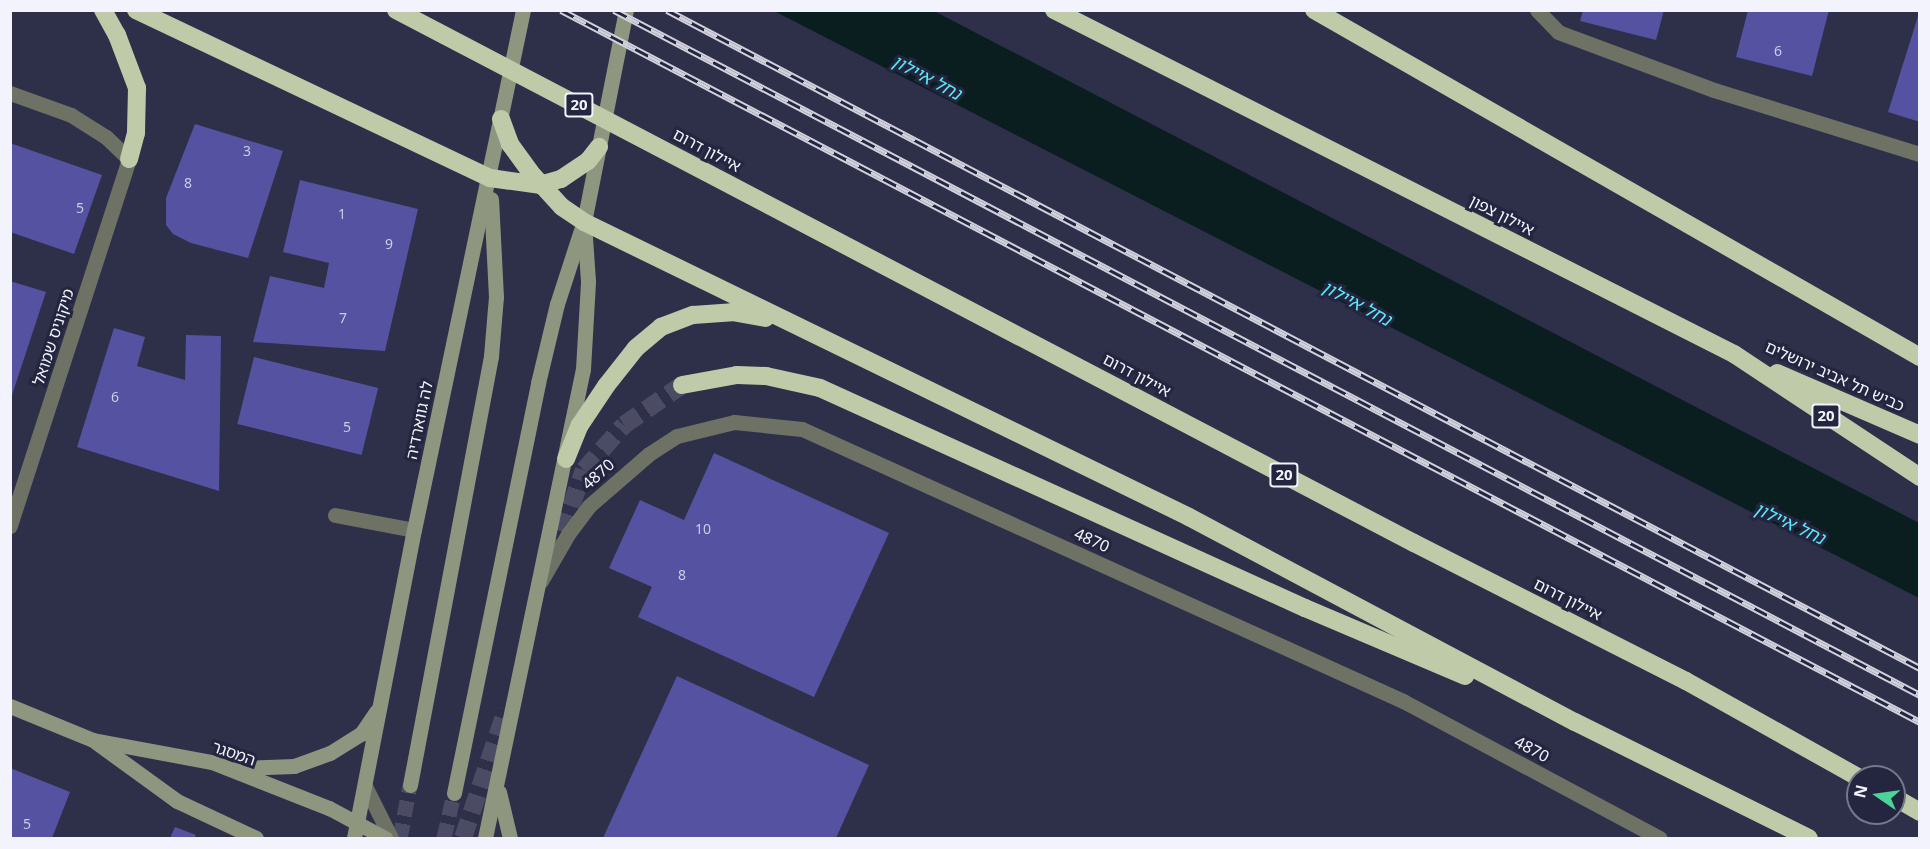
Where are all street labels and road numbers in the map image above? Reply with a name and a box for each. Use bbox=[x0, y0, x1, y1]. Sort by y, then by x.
road number: 20 bbox=[564, 93, 594, 117]
street label: איילון דרום bbox=[670, 124, 744, 176]
street label: איילון צפון bbox=[1466, 191, 1538, 239]
street label: מיקוניס שמואל bbox=[28, 286, 78, 388]
street label: כביש תל אביב ירושלים bbox=[1762, 337, 1908, 415]
street label: איילון דרום bbox=[1100, 349, 1174, 401]
street label: לה גווארדיה bbox=[401, 379, 437, 461]
road number: 20 bbox=[1811, 404, 1841, 428]
street label: 4870 bbox=[578, 455, 618, 493]
road number: 20 bbox=[1269, 463, 1299, 487]
street label: 4870 bbox=[1071, 524, 1113, 556]
street label: איילון דרום bbox=[1531, 574, 1605, 624]
street label: 4870 bbox=[1511, 732, 1553, 766]
street label: המסגר bbox=[210, 737, 258, 769]

